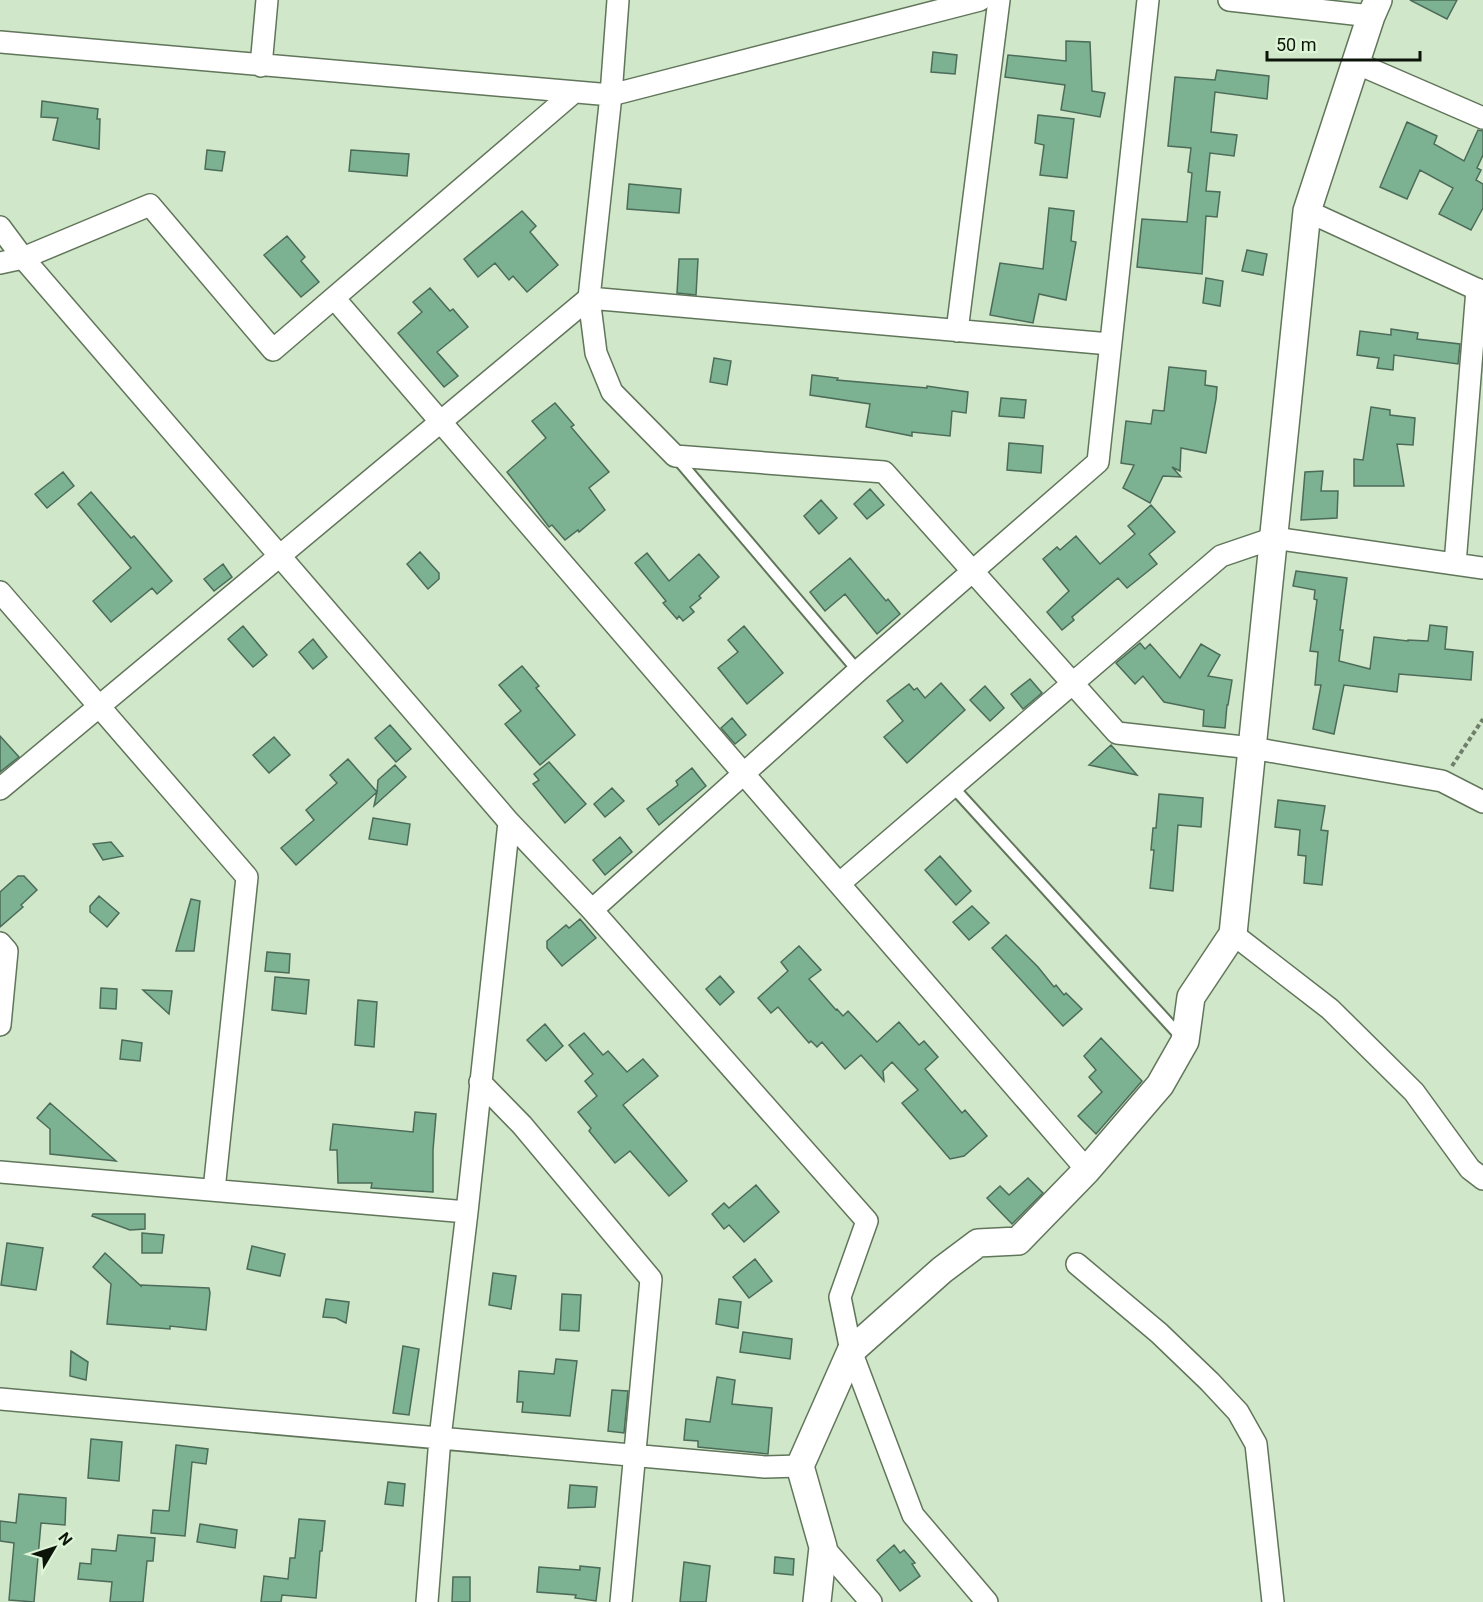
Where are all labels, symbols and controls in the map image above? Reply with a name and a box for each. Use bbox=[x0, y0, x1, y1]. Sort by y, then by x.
scale bar bbox=[1267, 24, 1420, 62]
text: 50 m bbox=[1276, 34, 1316, 55]
north arrow bbox=[24, 1518, 84, 1578]
text: N bbox=[54, 1529, 76, 1549]

